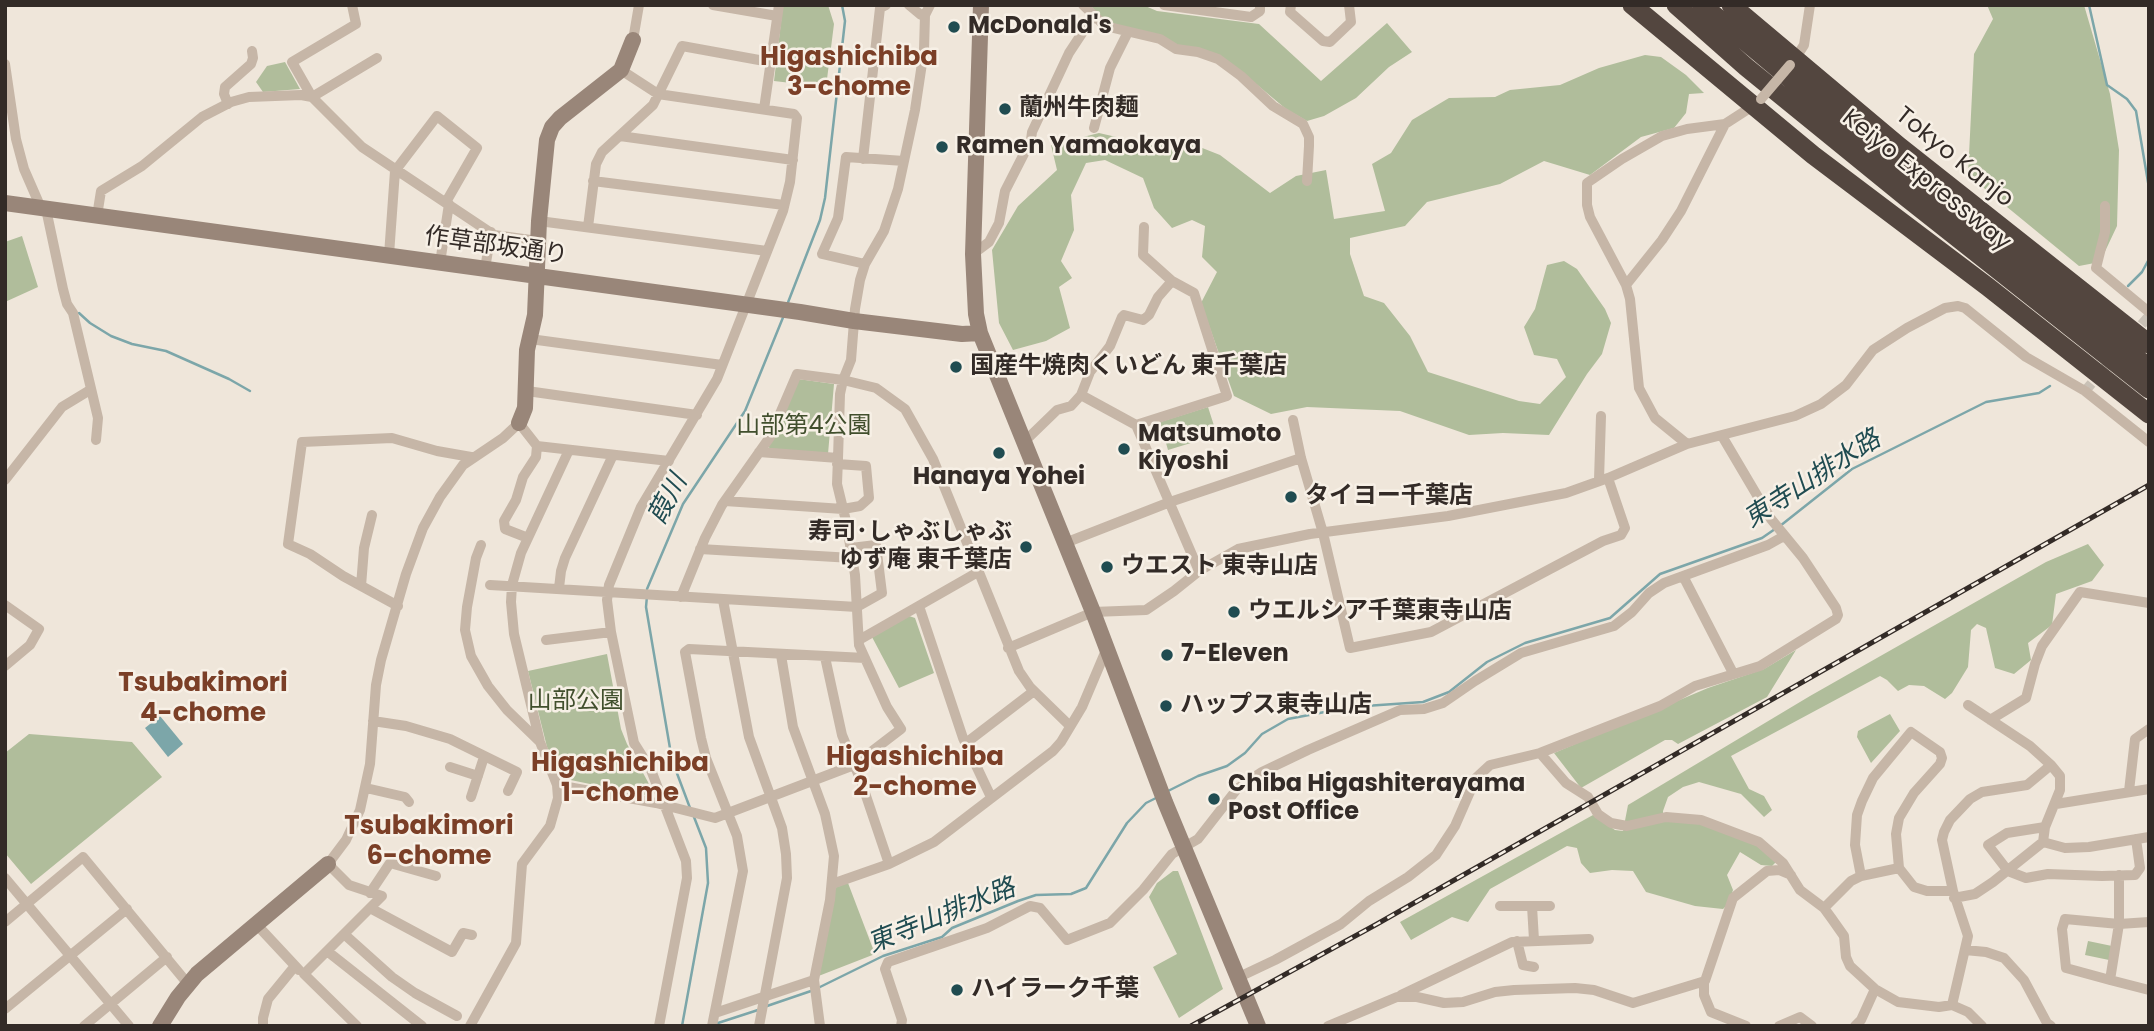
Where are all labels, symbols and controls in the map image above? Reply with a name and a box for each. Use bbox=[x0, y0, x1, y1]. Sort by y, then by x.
place label: McDonald's bbox=[968, 13, 1112, 41]
marker: McDonald's bbox=[946, 19, 962, 35]
district label: Higashichiba 3-chome bbox=[760, 42, 938, 104]
place label: 蘭州牛肉麺 bbox=[1019, 95, 1139, 123]
marker: 蘭州牛肉麺 bbox=[997, 101, 1013, 117]
street label: Tokyo Kanjo bbox=[1889, 102, 2019, 214]
street label: Keiyo Expressway bbox=[1836, 104, 2016, 258]
place label: Ramen Yamaokaya bbox=[956, 133, 1201, 161]
marker: Ramen Yamaokaya bbox=[934, 139, 950, 155]
street label: 作草部坂通り bbox=[423, 223, 569, 271]
place label: 国産牛焼肉くいどん 東千葉店 bbox=[970, 353, 1287, 381]
marker: 国産牛焼肉くいどん 東千葉店 bbox=[948, 359, 964, 375]
park label: 山部第4公園 bbox=[736, 413, 872, 441]
place label: Matsumoto Kiyoshi bbox=[1138, 421, 1281, 477]
water label: 東寺山排水路 bbox=[1739, 424, 1887, 536]
marker: Matsumoto Kiyoshi bbox=[1116, 441, 1132, 457]
marker: Hanaya Yohei bbox=[991, 445, 1007, 461]
place label: Hanaya Yohei bbox=[913, 464, 1085, 492]
water label: 葭川 bbox=[643, 470, 695, 530]
place label: タイヨー千葉店 bbox=[1305, 483, 1473, 511]
marker: タイヨー千葉店 bbox=[1283, 489, 1299, 505]
place label: 寿司･しゃぶしゃぶ ゆず庵 東千葉店 bbox=[808, 519, 1012, 575]
marker: 寿司･しゃぶしゃぶ ゆず庵 東千葉店 bbox=[1018, 539, 1034, 555]
place label: ウエスト 東寺山店 bbox=[1121, 553, 1318, 581]
marker: ウエスト 東寺山店 bbox=[1099, 559, 1115, 575]
place label: ウエルシア千葉東寺山店 bbox=[1248, 598, 1512, 626]
marker: ウエルシア千葉東寺山店 bbox=[1226, 604, 1242, 620]
place label: 7-Eleven bbox=[1181, 641, 1289, 669]
marker: 7-Eleven bbox=[1159, 647, 1175, 663]
district label: Tsubakimori 4-chome bbox=[118, 668, 288, 730]
park label: 山部公園 bbox=[528, 688, 624, 716]
place label: ハップス東寺山店 bbox=[1180, 692, 1372, 720]
marker: ハップス東寺山店 bbox=[1158, 698, 1174, 714]
district label: Higashichiba 2-chome bbox=[826, 742, 1004, 804]
district label: Higashichiba 1-chome bbox=[531, 748, 709, 810]
place label: Chiba Higashiterayama Post Office bbox=[1228, 771, 1525, 827]
marker: Chiba Higashiterayama Post Office bbox=[1206, 791, 1222, 807]
district label: Tsubakimori 6-chome bbox=[344, 811, 514, 872]
water label: 東寺山排水路 bbox=[864, 873, 1020, 961]
place label: ハイラーク千葉 bbox=[971, 976, 1139, 1004]
marker: ハイラーク千葉 bbox=[949, 982, 965, 998]

